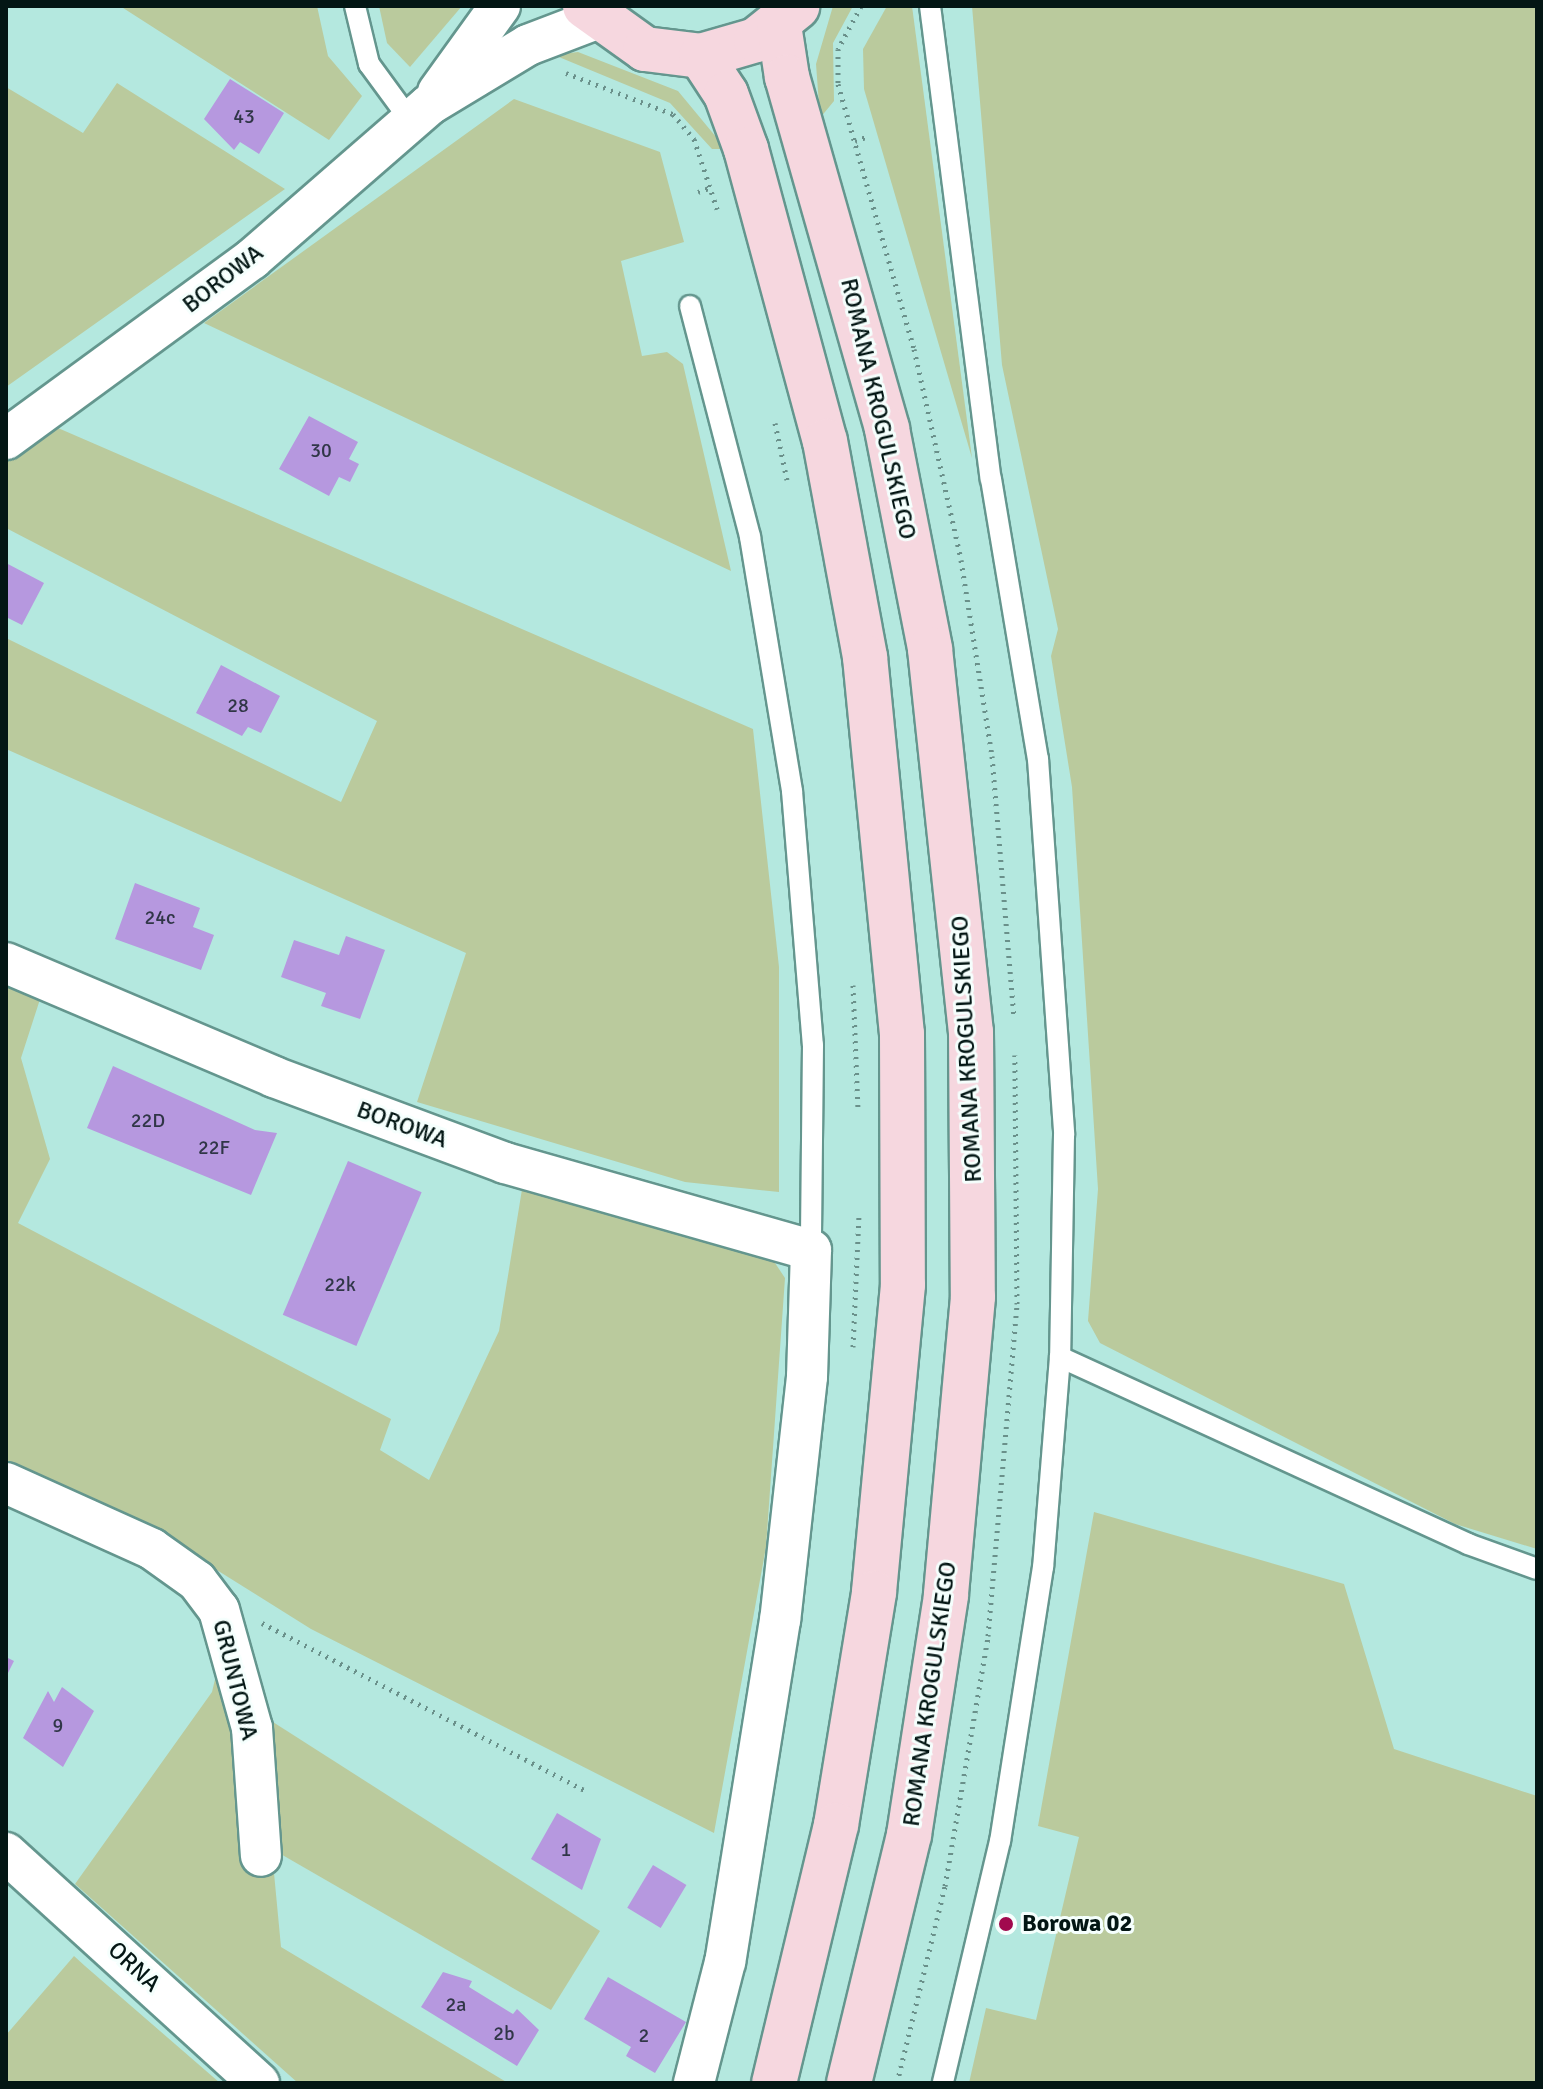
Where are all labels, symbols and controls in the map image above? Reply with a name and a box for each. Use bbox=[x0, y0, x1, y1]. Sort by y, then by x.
house number: 43 bbox=[233, 104, 255, 128]
street label: BOROWA bbox=[177, 239, 269, 319]
street label: ROMANA KROGULSKIEGO bbox=[834, 275, 922, 543]
house number: 30 bbox=[310, 438, 332, 462]
house number: 28 bbox=[227, 693, 249, 717]
house number: 24c bbox=[144, 905, 176, 929]
street label: ROMANA KROGULSKIEGO bbox=[946, 915, 988, 1183]
street label: BOROWA bbox=[353, 1095, 451, 1155]
house number: 22D bbox=[131, 1108, 165, 1132]
house number: 22F bbox=[198, 1135, 230, 1159]
house number: 22k bbox=[324, 1272, 356, 1296]
street label: ROMANA KROGULSKIEGO bbox=[897, 1560, 963, 1828]
street label: GRUNTOWA bbox=[206, 1617, 264, 1743]
house number: 9 bbox=[53, 1713, 63, 1737]
house number: 1 bbox=[561, 1837, 571, 1861]
place label: Borowa 02 bbox=[1022, 1910, 1132, 1938]
marker: Borowa 02 bbox=[997, 1915, 1015, 1933]
street label: ORNA bbox=[102, 1936, 166, 1998]
house number: 2a bbox=[446, 1992, 466, 2016]
house number: 2b bbox=[493, 2021, 515, 2045]
house number: 2 bbox=[639, 2023, 649, 2047]

